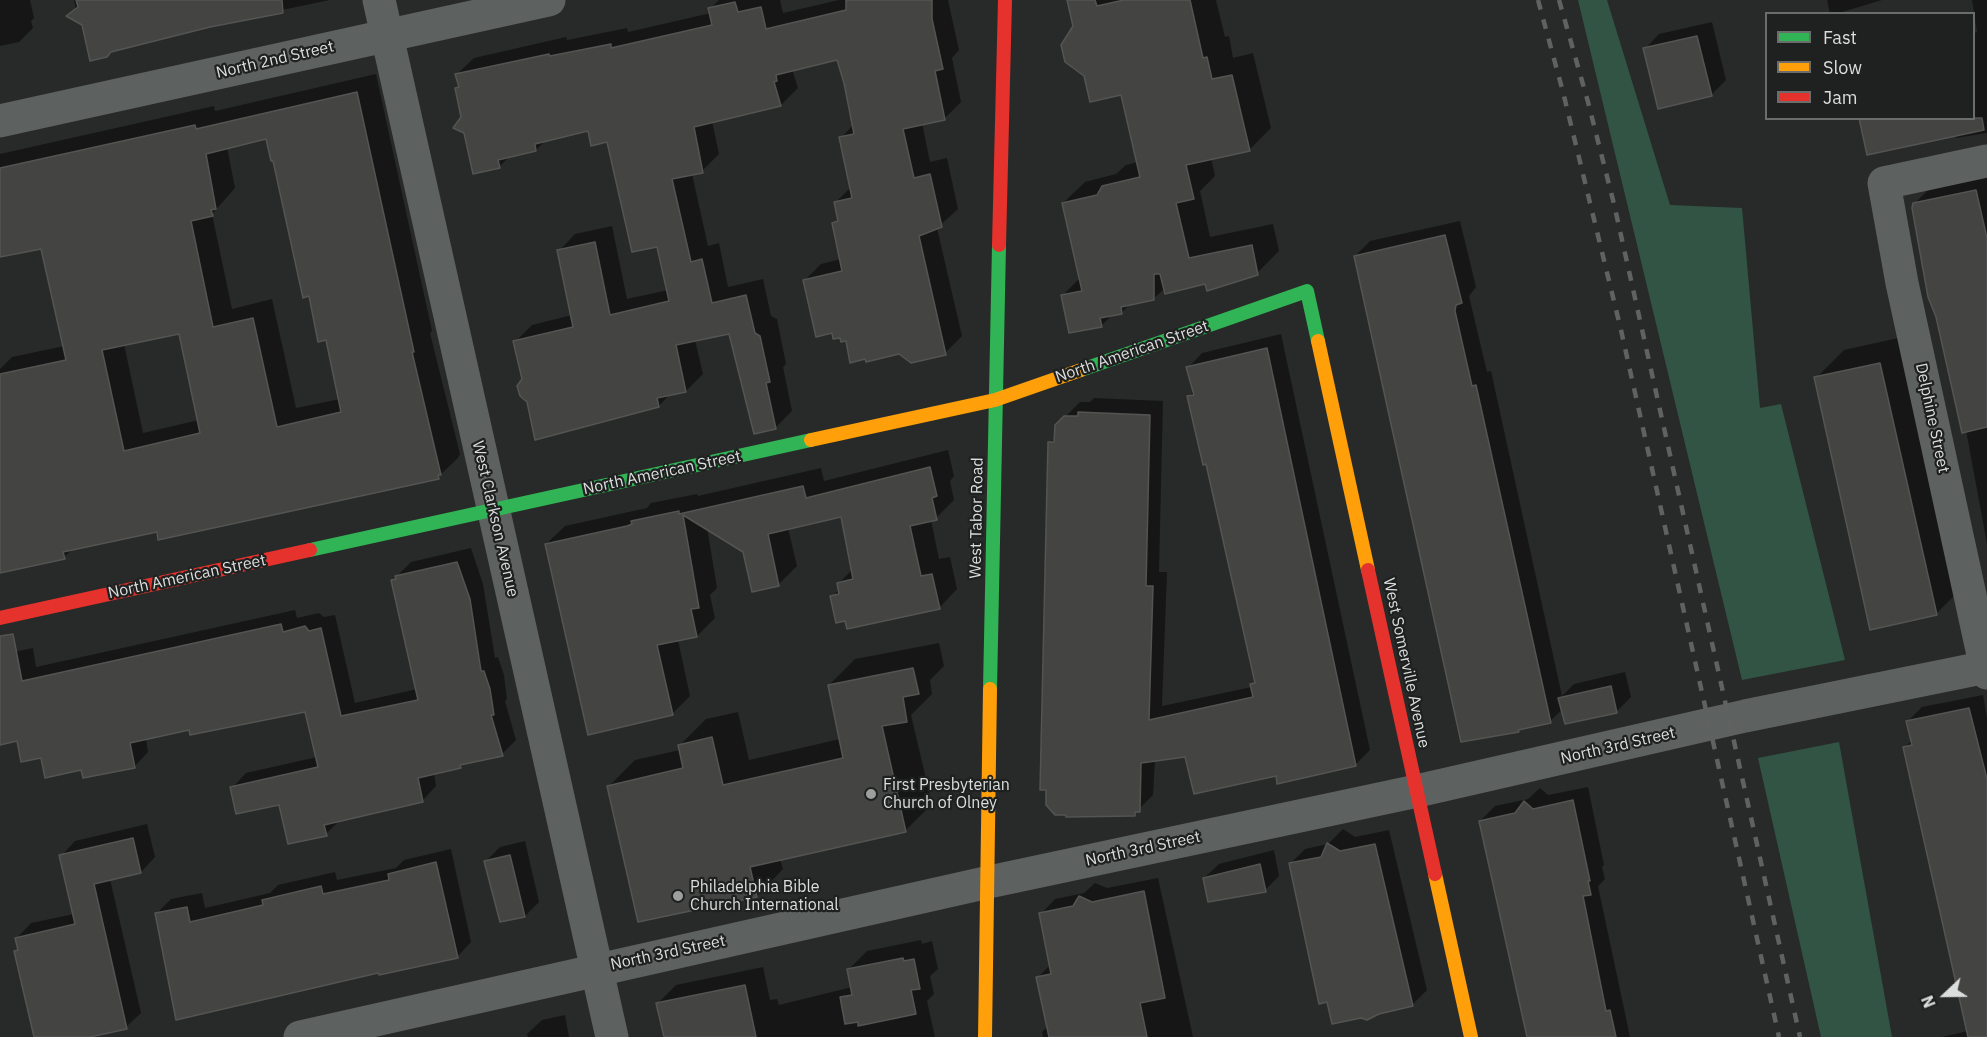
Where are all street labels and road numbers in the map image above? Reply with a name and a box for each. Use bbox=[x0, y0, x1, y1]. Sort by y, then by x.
street label: North 2nd Street bbox=[214, 37, 336, 83]
street label: North American Street bbox=[1053, 317, 1211, 387]
street label: Delphine Street bbox=[1911, 361, 1953, 475]
street label: West Clarkson Avenue bbox=[468, 439, 522, 599]
street label: North American Street bbox=[581, 447, 743, 499]
street label: West Tabor Road bbox=[966, 457, 988, 579]
street label: North American Street bbox=[106, 551, 268, 603]
street label: West Somerville Avenue bbox=[1379, 576, 1433, 750]
street label: North 3rd Street bbox=[1559, 723, 1677, 769]
street label: North 3rd Street bbox=[1084, 827, 1202, 871]
street label: North 3rd Street bbox=[609, 931, 727, 975]

